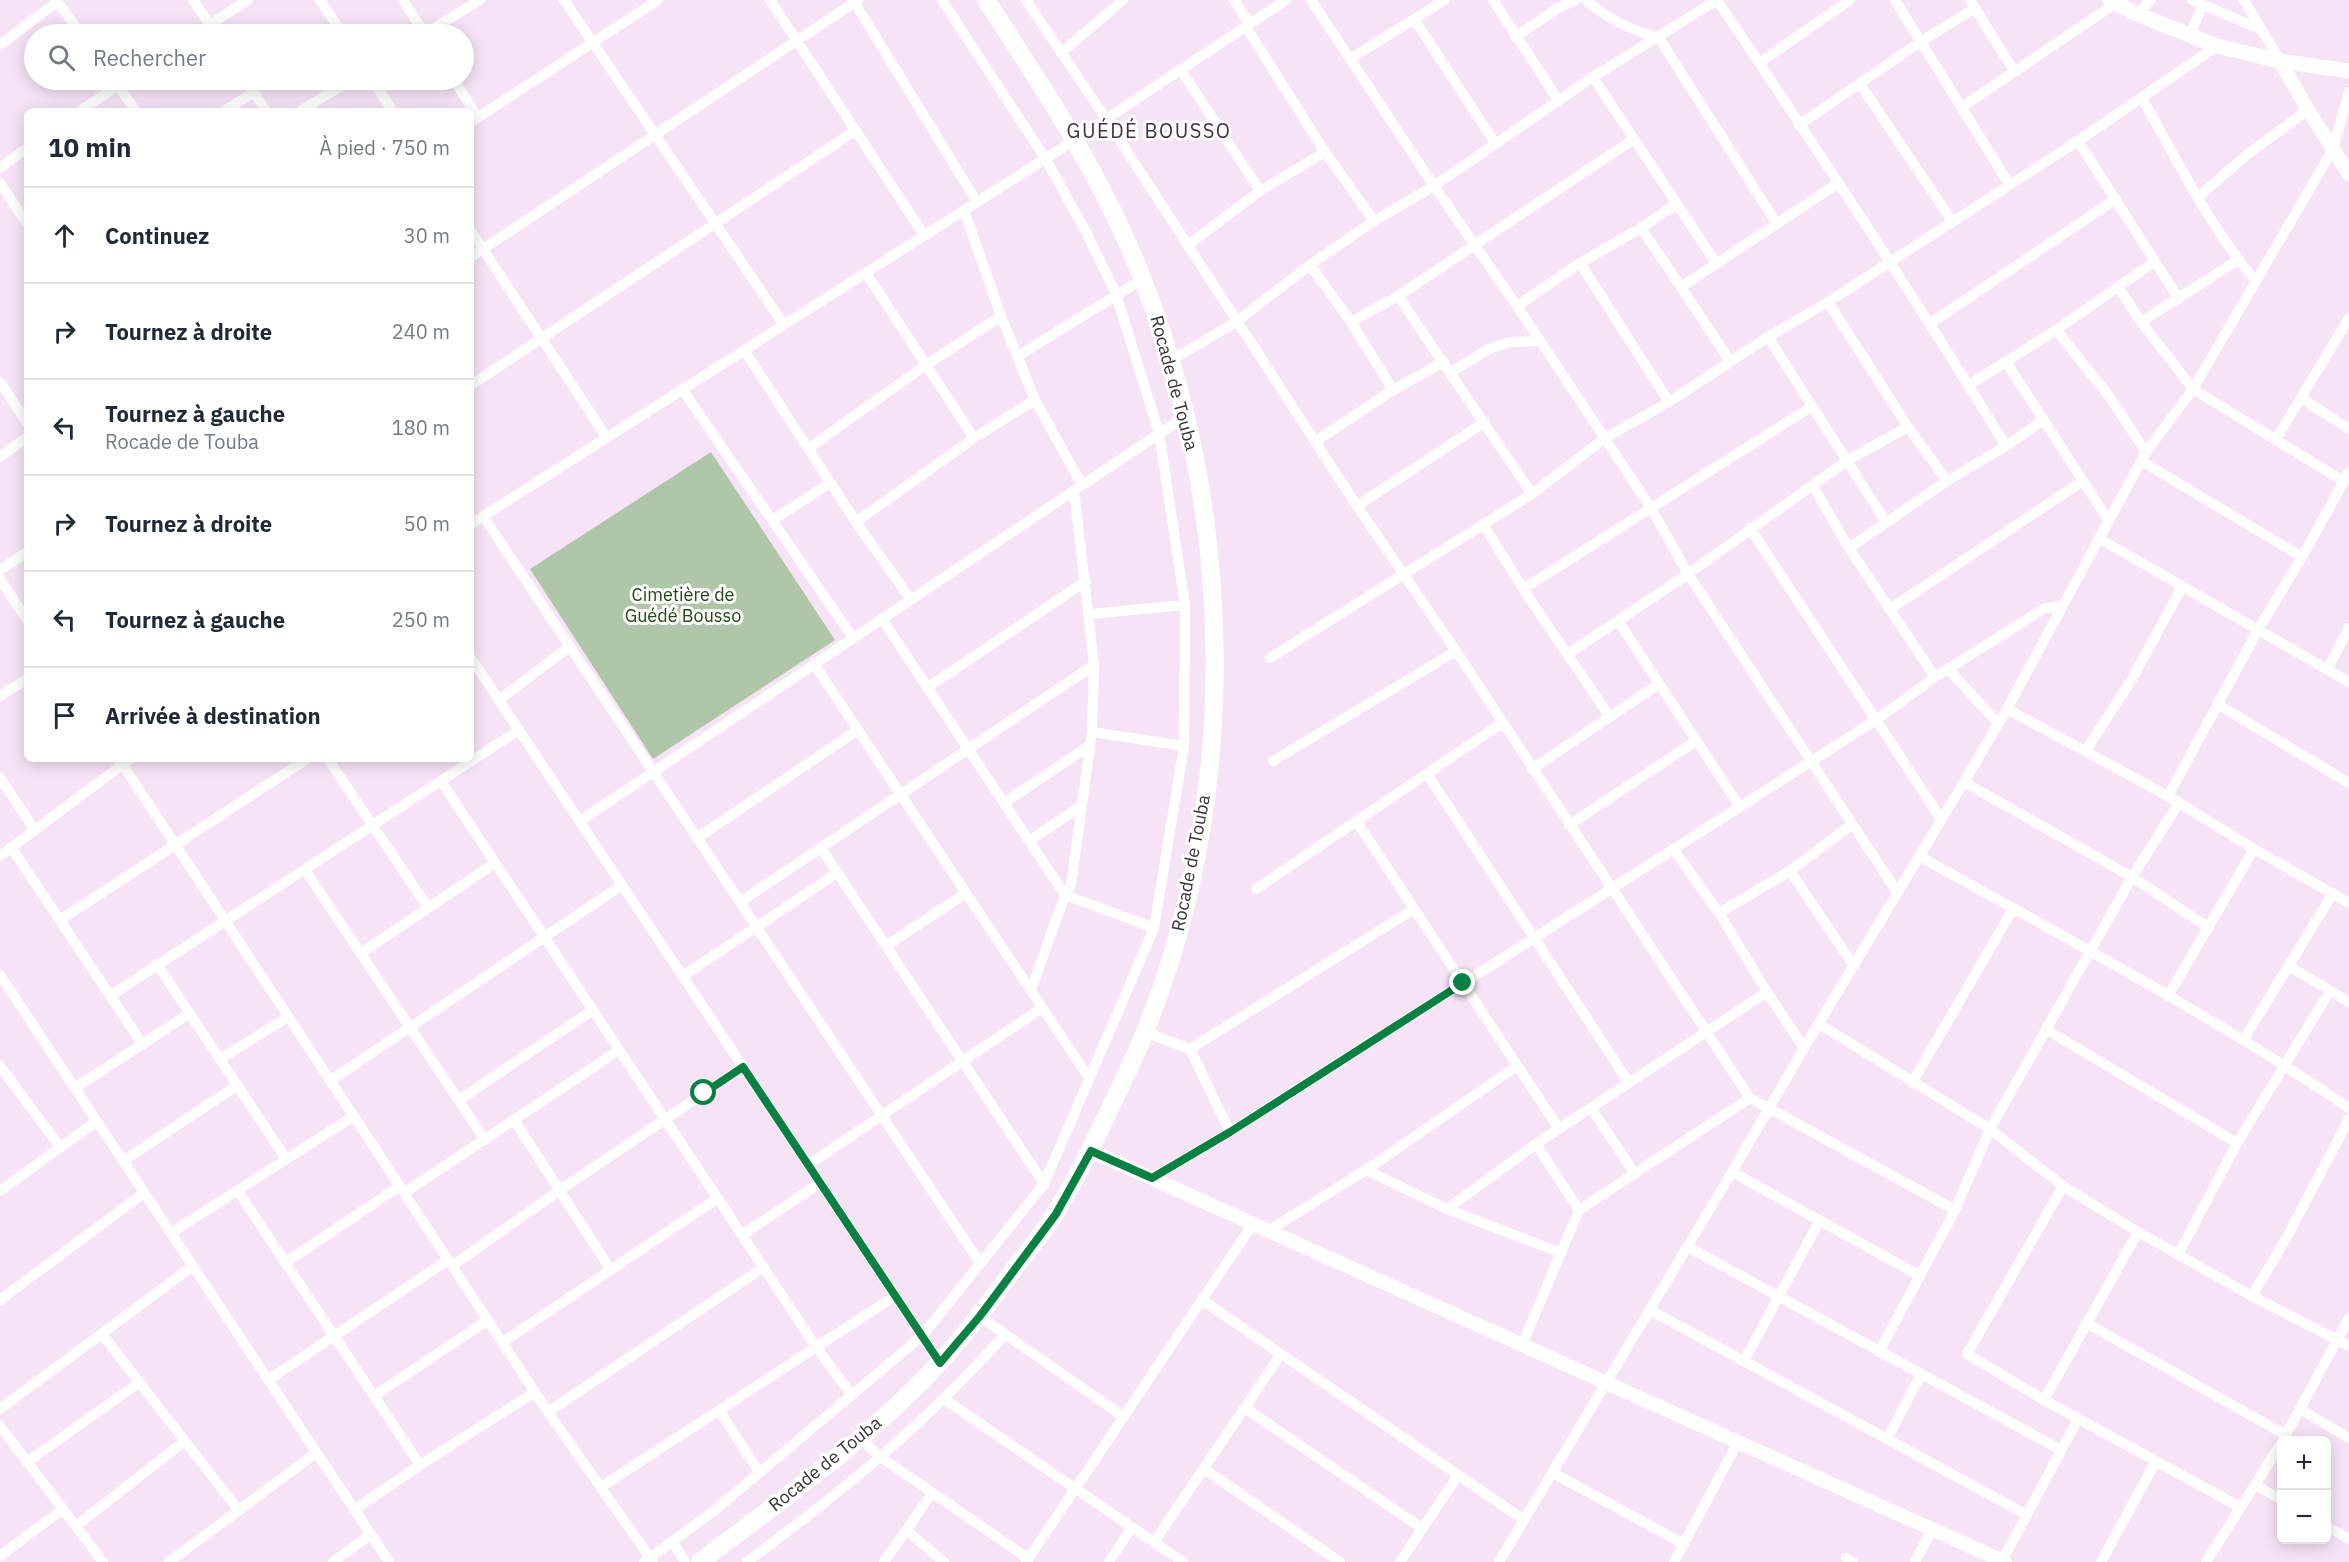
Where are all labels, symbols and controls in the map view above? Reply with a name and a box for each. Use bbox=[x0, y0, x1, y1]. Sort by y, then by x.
search box bbox=[24, 24, 474, 90]
icon: search bbox=[45, 41, 78, 74]
text: Rechercher bbox=[93, 43, 206, 72]
district label: GUÉDÉ BOUSSO bbox=[1067, 117, 1231, 144]
text: 10 min bbox=[48, 130, 132, 164]
text: À pied · 750 m bbox=[319, 134, 450, 161]
icon: ahead bbox=[48, 219, 81, 252]
text: Continuez bbox=[105, 221, 209, 250]
text: 30 m bbox=[404, 222, 450, 249]
street label: Rocade de Touba bbox=[1145, 313, 1204, 453]
icon: right bbox=[48, 315, 81, 348]
text: Tournez à droite bbox=[105, 317, 272, 346]
text: 240 m bbox=[392, 318, 450, 345]
text: Tournez à gauche bbox=[105, 399, 285, 428]
icon: left bbox=[48, 411, 81, 444]
text: 180 m bbox=[392, 414, 450, 441]
text: Rocade de Touba bbox=[105, 428, 259, 455]
icon: right bbox=[48, 507, 81, 540]
text: Tournez à droite bbox=[105, 509, 272, 538]
text: 50 m bbox=[404, 510, 450, 537]
park label: Cimetière de Guédé Bousso bbox=[625, 583, 741, 627]
icon: left bbox=[48, 603, 81, 636]
text: Tournez à gauche bbox=[105, 605, 285, 634]
text: 250 m bbox=[392, 606, 450, 633]
icon: arrive bbox=[48, 699, 81, 732]
text: Arrivée à destination bbox=[105, 701, 321, 730]
street label: Rocade de Touba bbox=[1166, 792, 1215, 933]
route end bbox=[1449, 969, 1475, 995]
route start bbox=[690, 1079, 716, 1105]
street label: Rocade de Touba bbox=[764, 1411, 886, 1516]
map controls bbox=[2277, 1436, 2331, 1544]
button: + bbox=[2277, 1436, 2331, 1490]
button: − bbox=[2277, 1490, 2331, 1544]

